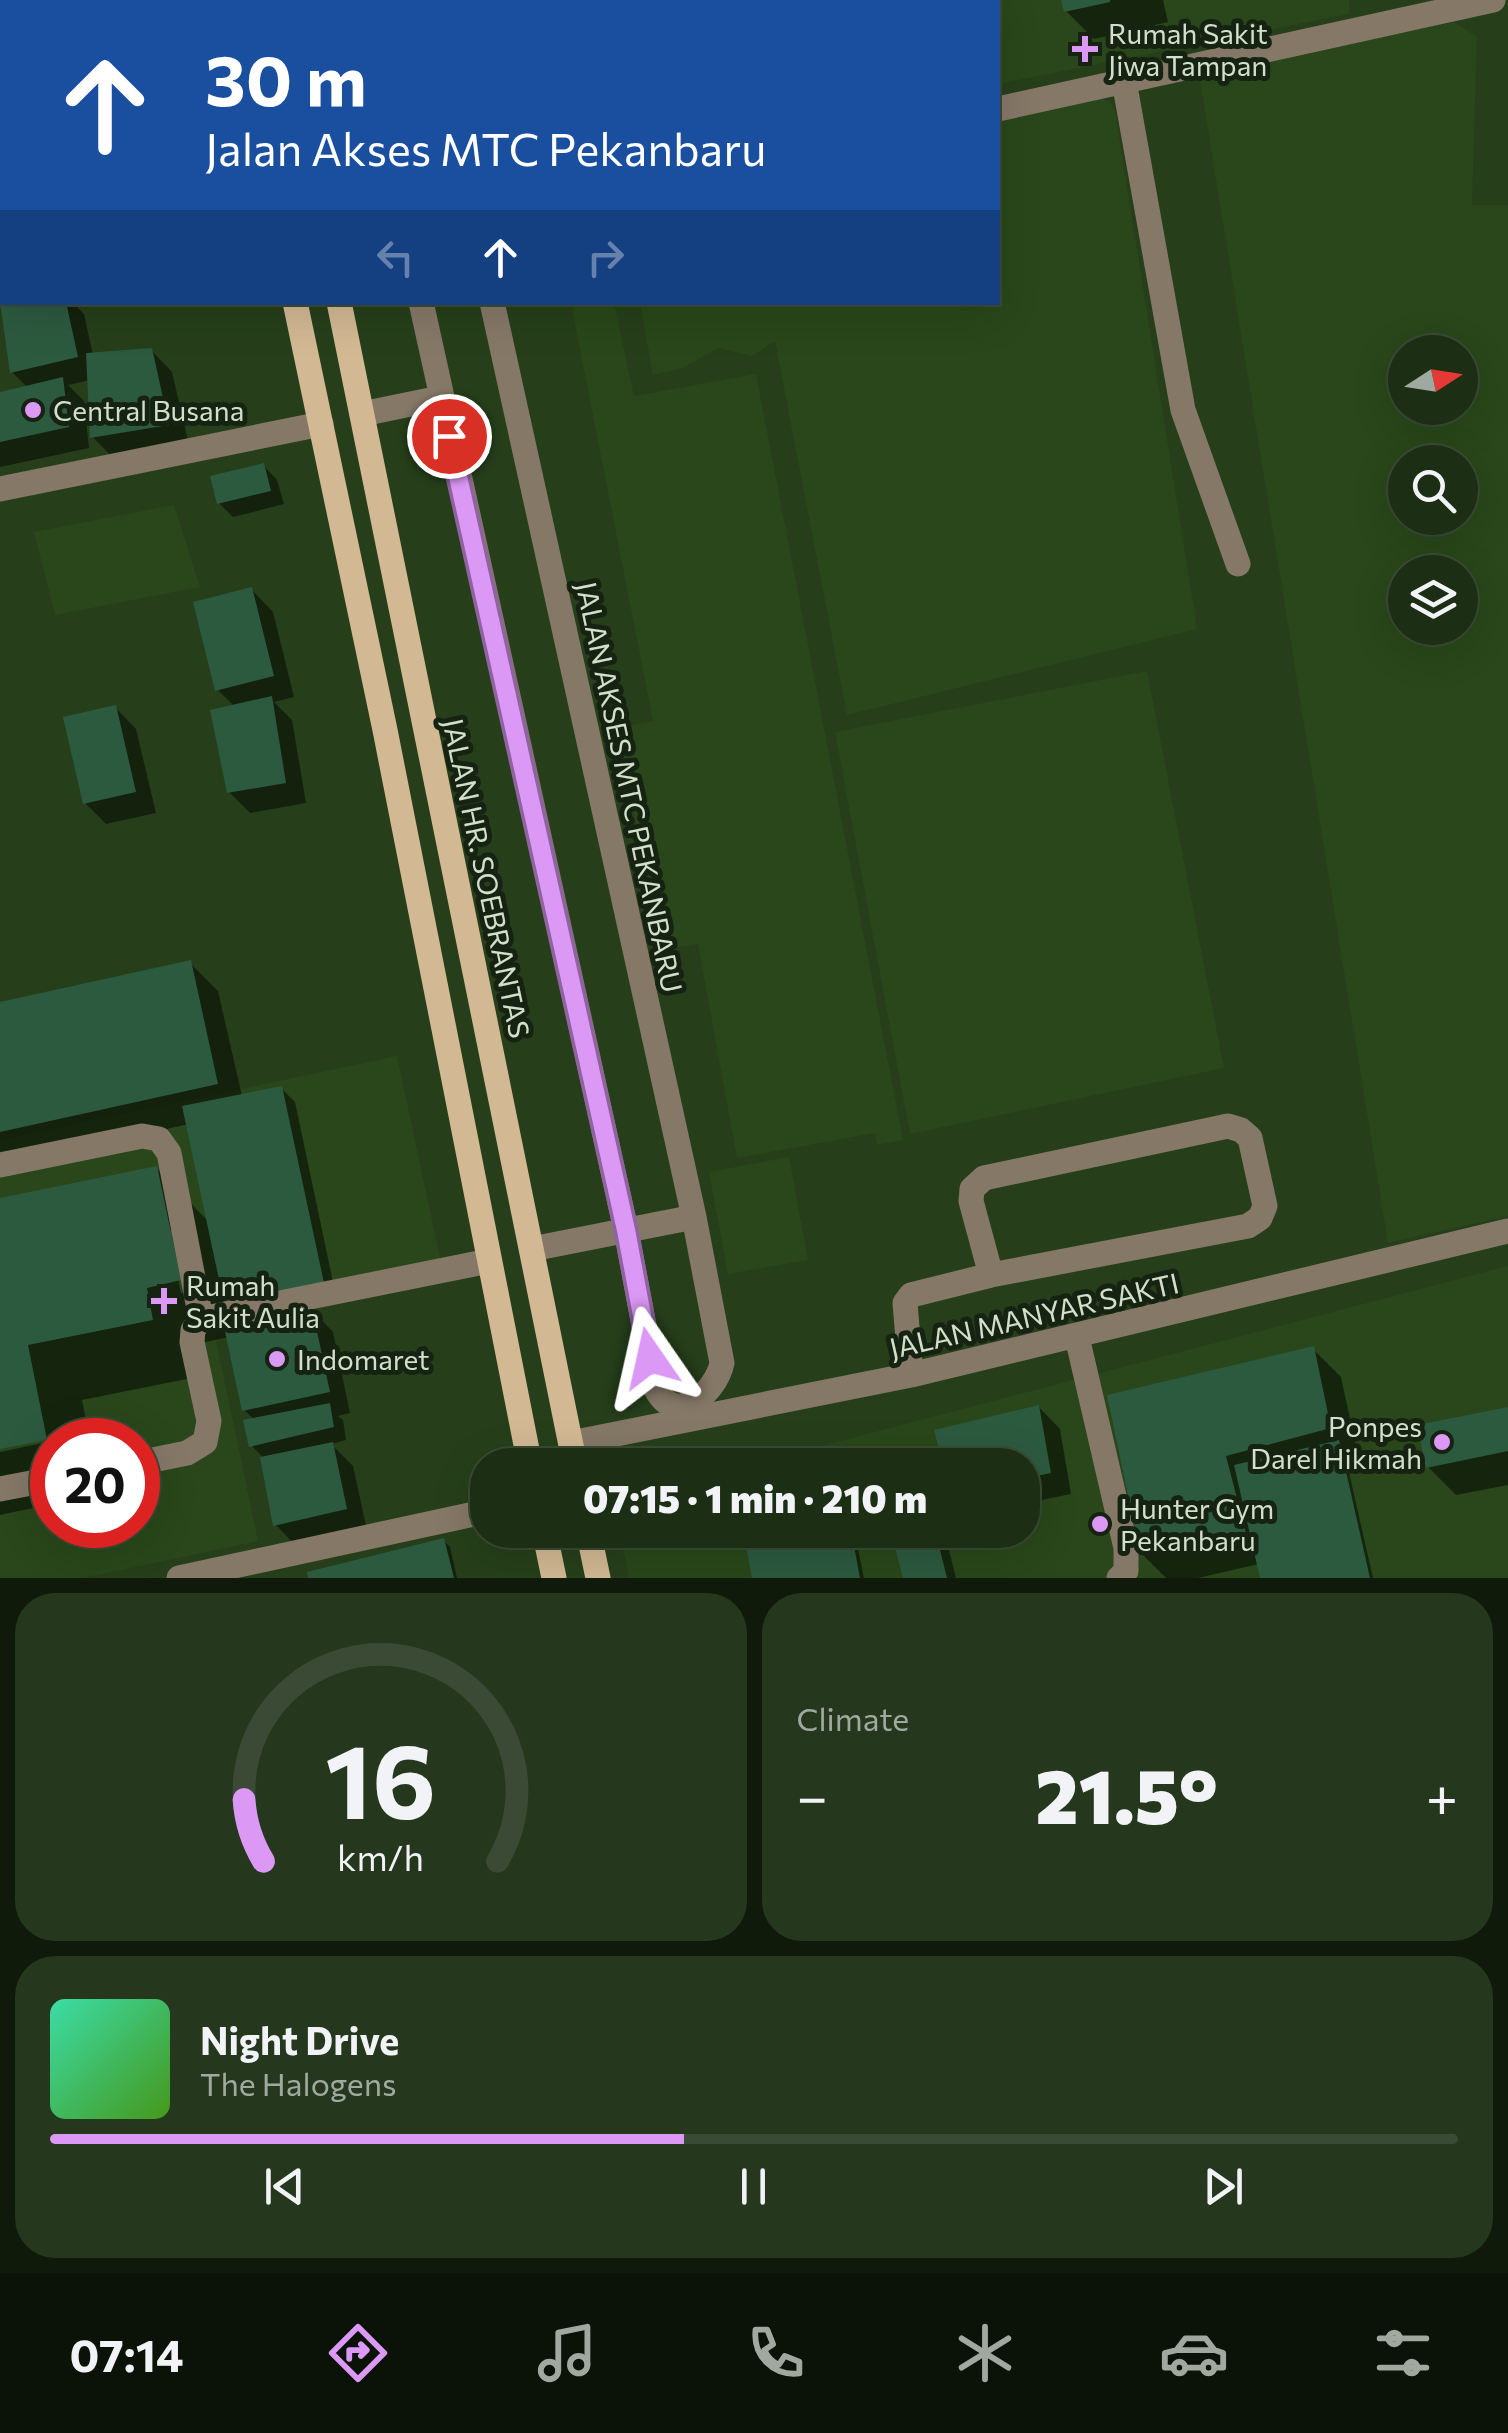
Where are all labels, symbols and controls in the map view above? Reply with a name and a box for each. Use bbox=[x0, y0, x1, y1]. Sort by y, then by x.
place label: Rumah Sakit Jiwa Tampan bbox=[1108, 16, 1268, 82]
text: 30 m bbox=[205, 35, 367, 120]
marker: Rumah Sakit Jiwa Tampan bbox=[1072, 36, 1098, 62]
icon: ahead bbox=[40, 40, 170, 170]
text: Jalan Akses MTC Pekanbaru bbox=[205, 120, 766, 175]
icon: left bbox=[368, 230, 423, 285]
icon: ahead bbox=[473, 230, 528, 285]
icon: right bbox=[578, 230, 633, 285]
north arrow bbox=[1388, 335, 1478, 425]
map controls bbox=[1388, 335, 1478, 645]
place label: Central Busana bbox=[53, 393, 244, 427]
pin bbox=[407, 394, 492, 479]
marker: Central Busana bbox=[22, 399, 44, 421]
icon: arrive bbox=[422, 409, 477, 464]
button: search bbox=[1388, 445, 1478, 535]
button: layers bbox=[1388, 555, 1478, 645]
street label: JALAN AKSES MTC PEKANBARU bbox=[570, 579, 690, 995]
street label: JALAN HR. SOEBRANTAS bbox=[437, 715, 537, 1041]
street label: JALAN MANYAR SAKTI bbox=[886, 1265, 1182, 1365]
place label: Rumah Sakit Aulia bbox=[186, 1268, 320, 1334]
marker: Rumah Sakit Aulia bbox=[151, 1288, 177, 1314]
position arrow bbox=[598, 1306, 702, 1410]
place label: Indomaret bbox=[297, 1342, 430, 1376]
marker: Indomaret bbox=[266, 1348, 288, 1370]
place label: Ponpes Darel Hikmah bbox=[1250, 1409, 1422, 1475]
speed limit sign: 20 bbox=[30, 1418, 160, 1548]
marker: Ponpes Darel Hikmah bbox=[1431, 1431, 1453, 1453]
text: 07:15 · 1 min · 210 m bbox=[583, 1474, 927, 1521]
place label: Hunter Gym Pekanbaru bbox=[1120, 1491, 1274, 1557]
marker: Hunter Gym Pekanbaru bbox=[1089, 1513, 1111, 1535]
text: Climate bbox=[797, 1698, 909, 1738]
text: 16 bbox=[325, 1713, 436, 1840]
text: 21.5° bbox=[1035, 1748, 1218, 1839]
text: − bbox=[797, 1761, 828, 1828]
text: + bbox=[1426, 1761, 1458, 1828]
text: km/h bbox=[337, 1835, 424, 1878]
text: Night Drive bbox=[200, 2016, 399, 2063]
text: The Halogens bbox=[200, 2063, 397, 2103]
icon: previous bbox=[257, 2159, 312, 2214]
icon: pause bbox=[726, 2159, 781, 2214]
icon: next bbox=[1196, 2159, 1251, 2214]
icon: directions bbox=[323, 2318, 393, 2388]
icon: music bbox=[532, 2318, 602, 2388]
icon: phone bbox=[741, 2318, 811, 2388]
icon: climate bbox=[950, 2318, 1020, 2388]
icon: car bbox=[1159, 2318, 1229, 2388]
icon: filters bbox=[1368, 2318, 1438, 2388]
text: 07:14 bbox=[70, 2326, 184, 2381]

